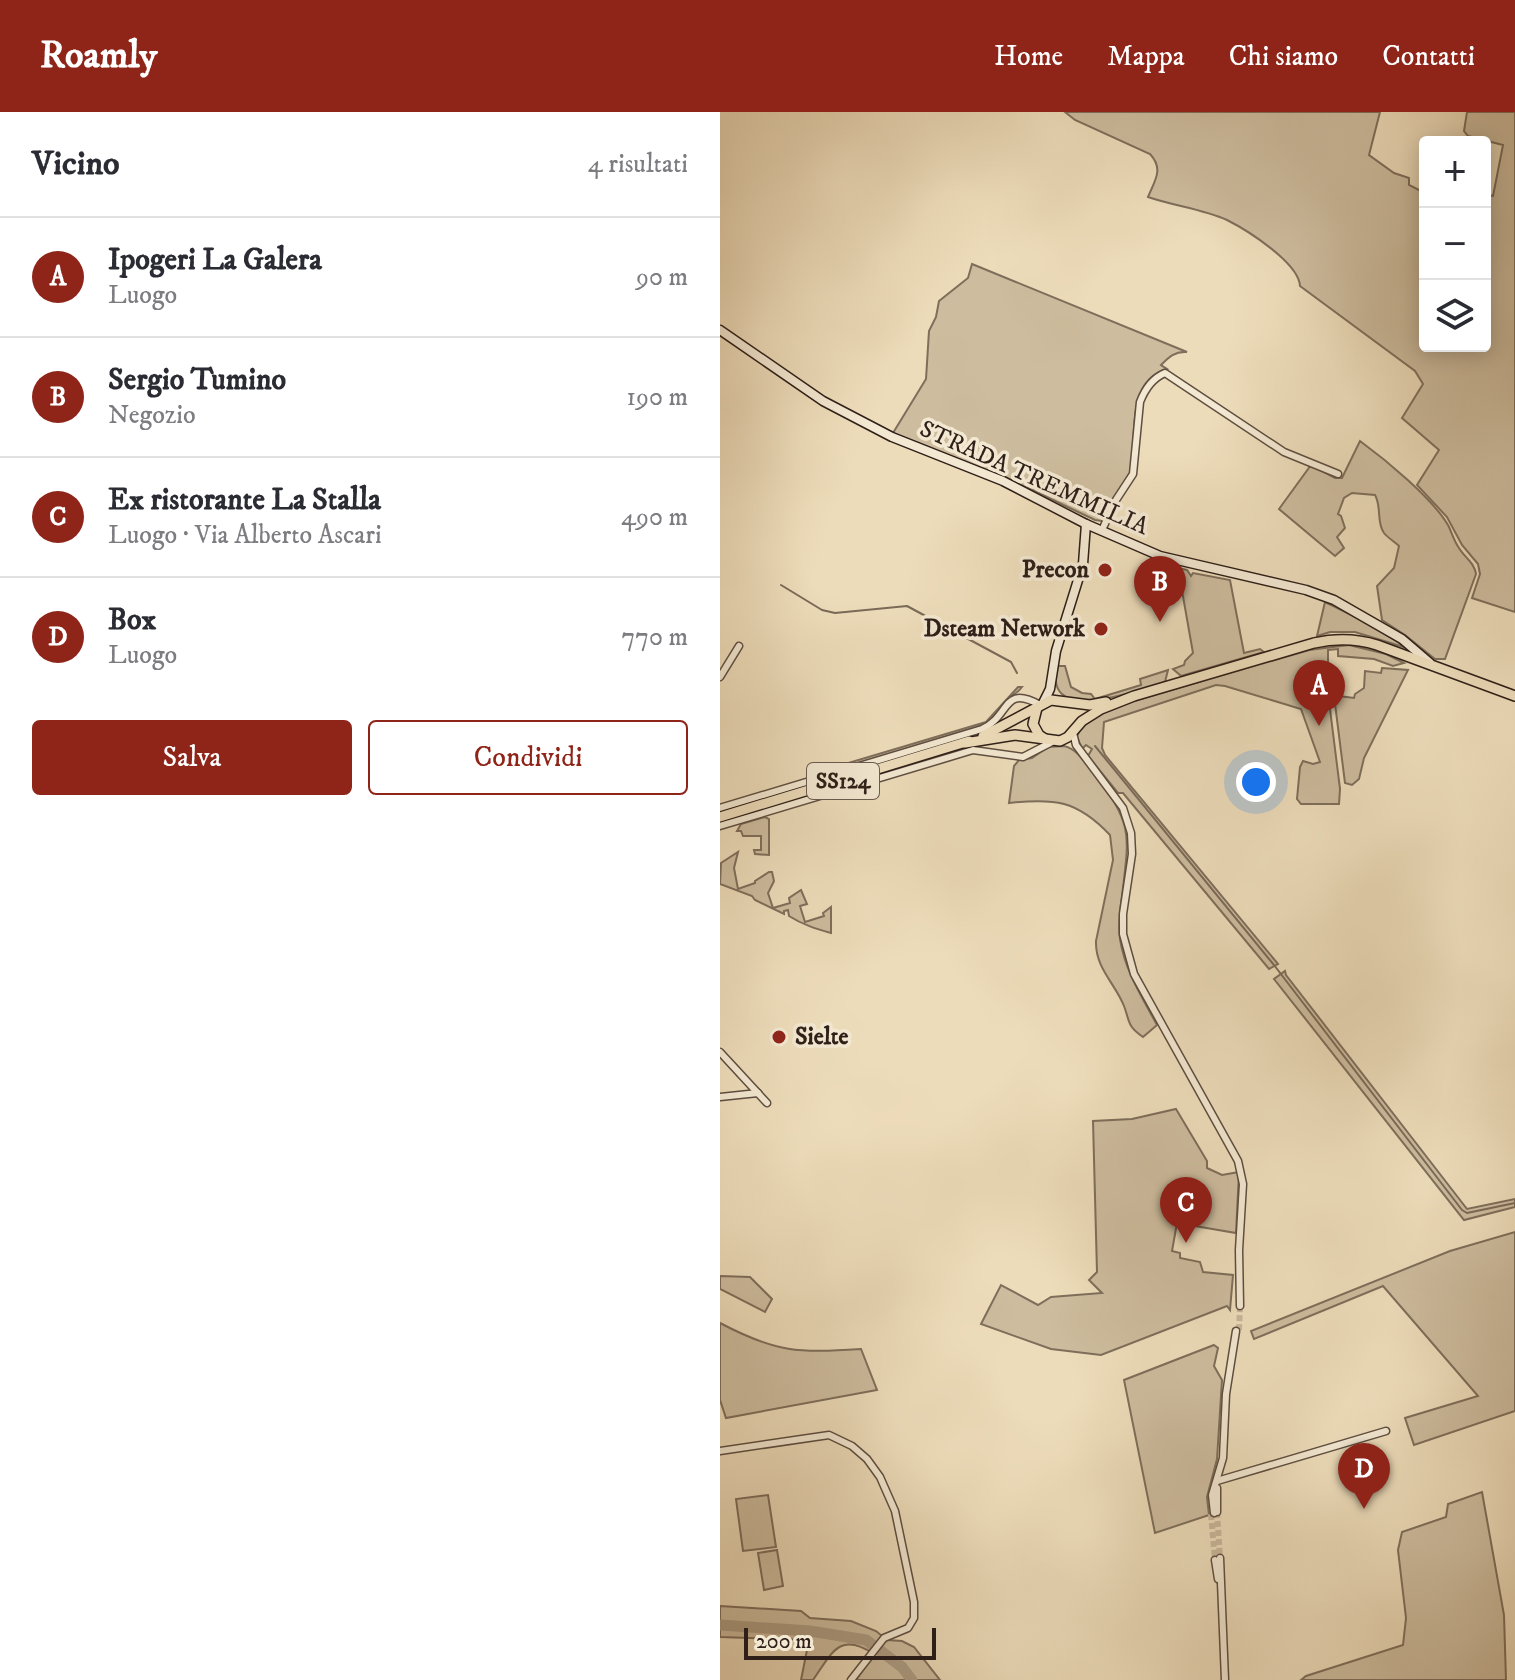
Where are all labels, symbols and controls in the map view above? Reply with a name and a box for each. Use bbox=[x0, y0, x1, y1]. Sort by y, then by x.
text: Roamly bbox=[40, 32, 157, 80]
text: Home bbox=[994, 39, 1063, 74]
text: Mappa bbox=[1107, 39, 1185, 74]
text: Chi siamo bbox=[1229, 39, 1338, 74]
text: Contatti bbox=[1382, 39, 1475, 74]
map controls bbox=[1419, 136, 1491, 352]
button: + bbox=[1419, 136, 1491, 208]
text: Vicino bbox=[32, 143, 120, 185]
text: 4 risultati bbox=[588, 148, 688, 181]
button: − bbox=[1419, 208, 1491, 280]
text: Ipogeri La Galera bbox=[108, 242, 322, 279]
text: A bbox=[50, 261, 66, 294]
text: 90 m bbox=[636, 261, 688, 294]
text: Luogo bbox=[108, 279, 177, 312]
button: layers bbox=[1419, 280, 1491, 352]
text: Sergio Tumino bbox=[108, 362, 286, 399]
text: B bbox=[50, 381, 66, 414]
text: 190 m bbox=[626, 381, 688, 414]
text: Negozio bbox=[108, 399, 196, 432]
street label: STRADA TREMMILIA bbox=[915, 414, 1154, 542]
text: Ex ristorante La Stalla bbox=[108, 482, 381, 519]
text: C bbox=[49, 501, 67, 534]
text: 490 m bbox=[621, 501, 688, 534]
text: Luogo · Via Alberto Ascari bbox=[108, 519, 382, 552]
place label: Precon bbox=[1022, 555, 1089, 585]
pin: B bbox=[1134, 556, 1186, 622]
marker: Precon bbox=[1096, 561, 1114, 579]
text: Box bbox=[108, 602, 156, 639]
place label: Dsteam Network bbox=[924, 614, 1086, 644]
marker: Dsteam Network bbox=[1092, 620, 1110, 638]
text: D bbox=[48, 621, 68, 654]
text: 770 m bbox=[622, 621, 688, 654]
text: Luogo bbox=[108, 639, 177, 672]
pin: A bbox=[1293, 660, 1345, 726]
button: Salva bbox=[32, 720, 352, 795]
button: Condividi bbox=[368, 720, 688, 795]
your location bbox=[1236, 762, 1276, 802]
road number: SS124 bbox=[807, 763, 879, 799]
place label: Sielte bbox=[795, 1022, 849, 1052]
marker: Sielte bbox=[770, 1028, 788, 1046]
pin: C bbox=[1160, 1177, 1212, 1243]
pin: D bbox=[1338, 1443, 1390, 1509]
scale bar bbox=[744, 1624, 936, 1660]
text: 200 m bbox=[756, 1628, 812, 1655]

